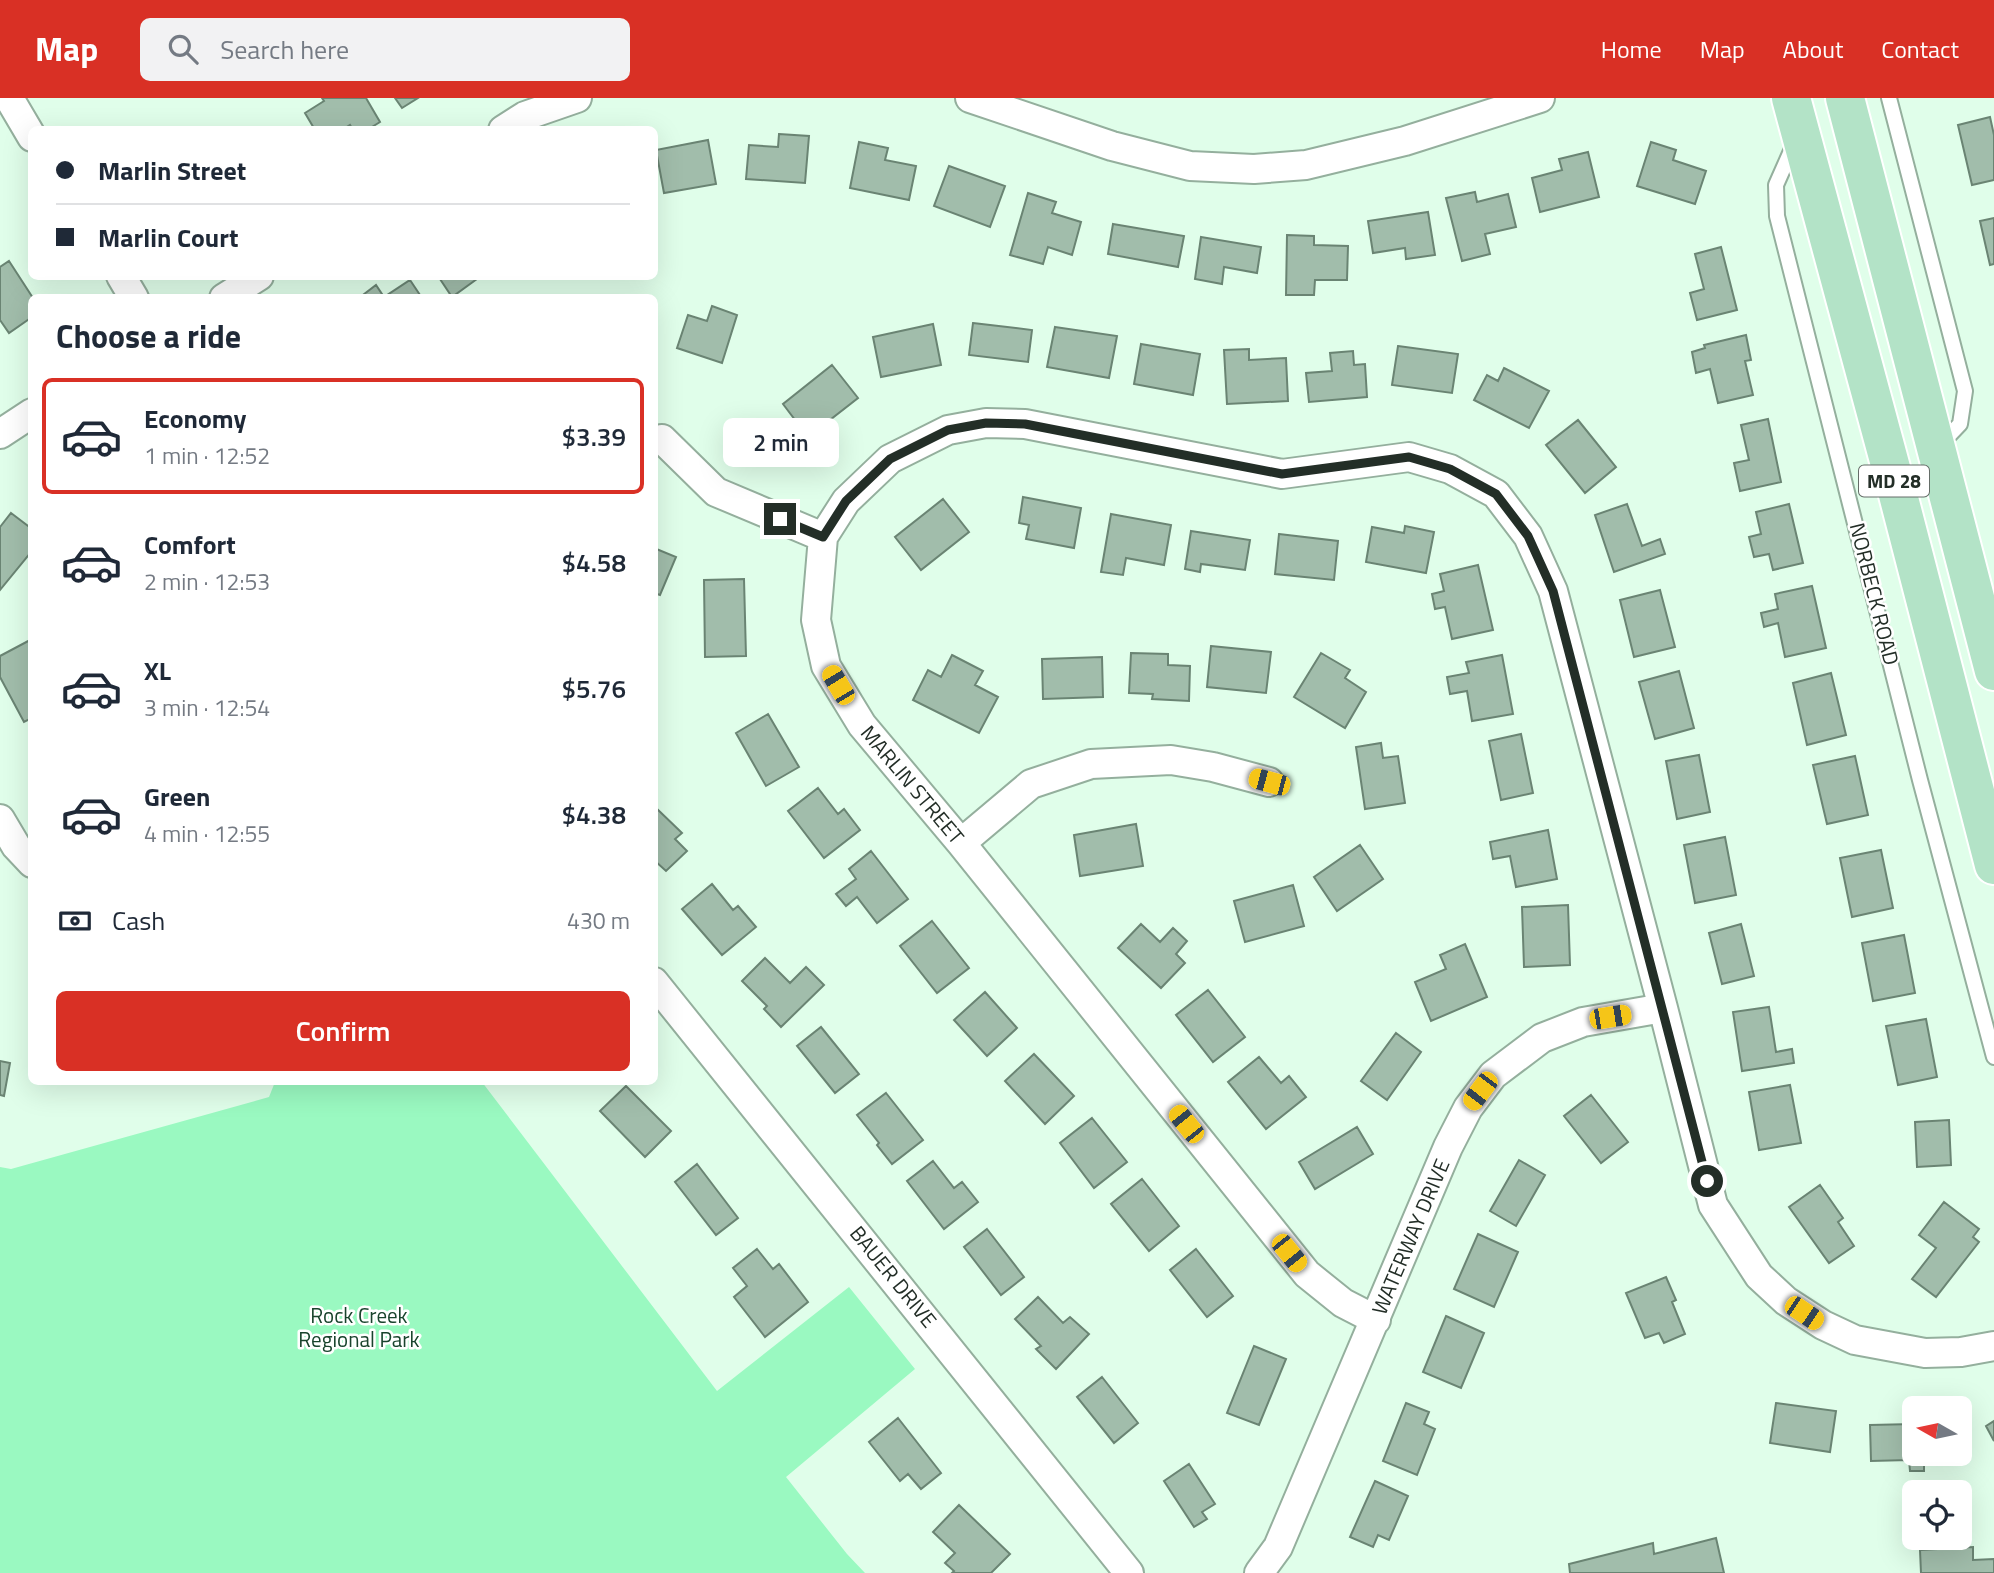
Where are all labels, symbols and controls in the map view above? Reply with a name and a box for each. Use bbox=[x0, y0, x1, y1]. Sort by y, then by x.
search box bbox=[140, 18, 630, 81]
text: Map bbox=[35, 24, 98, 74]
icon: search bbox=[164, 30, 202, 68]
text: Search here bbox=[220, 30, 349, 69]
text: Home bbox=[1601, 31, 1662, 67]
text: Map bbox=[1700, 31, 1745, 67]
text: About bbox=[1783, 31, 1843, 67]
text: Contact bbox=[1881, 31, 1959, 67]
text: Marlin Street bbox=[98, 151, 246, 190]
text: Marlin Court bbox=[98, 218, 238, 257]
text: Choose a ride bbox=[56, 312, 241, 360]
text: Economy bbox=[144, 399, 246, 438]
icon: car bbox=[60, 405, 123, 468]
text: $3.39 bbox=[562, 417, 626, 456]
callout: 2 min bbox=[722, 418, 838, 466]
text: 2 min bbox=[753, 425, 809, 460]
text: 1 min · 12:52 bbox=[144, 438, 270, 473]
road number: MD 28 bbox=[1859, 466, 1929, 496]
route end bbox=[764, 503, 796, 535]
street label: NORBECK ROAD bbox=[1842, 519, 1908, 668]
text: Comfort bbox=[144, 525, 236, 564]
icon: car bbox=[60, 531, 123, 594]
text: $4.58 bbox=[562, 543, 626, 582]
text: 2 min · 12:53 bbox=[144, 564, 270, 599]
text: XL bbox=[144, 651, 171, 690]
icon: car bbox=[60, 657, 123, 720]
car bbox=[819, 662, 858, 708]
text: $5.76 bbox=[562, 669, 626, 708]
text: 3 min · 12:54 bbox=[144, 690, 270, 725]
street label: MARLIN STREET bbox=[853, 718, 972, 851]
car bbox=[1246, 766, 1293, 798]
text: Green bbox=[144, 777, 210, 816]
icon: car bbox=[60, 783, 123, 846]
text: $4.38 bbox=[562, 795, 626, 834]
text: 4 min · 12:55 bbox=[144, 816, 270, 851]
text: Cash bbox=[112, 901, 165, 940]
icon: cash bbox=[56, 902, 94, 940]
text: 430 m bbox=[567, 903, 630, 938]
button: Confirm bbox=[56, 991, 630, 1071]
car bbox=[1588, 1003, 1633, 1031]
car bbox=[1459, 1068, 1502, 1114]
car bbox=[1165, 1101, 1208, 1147]
street label: WATERWAY DRIVE bbox=[1363, 1154, 1457, 1319]
route start bbox=[1691, 1165, 1723, 1197]
street label: BAUER DRIVE bbox=[843, 1218, 945, 1334]
car bbox=[1268, 1230, 1311, 1276]
car bbox=[1781, 1293, 1828, 1333]
park label: Rock Creek Regional Park bbox=[298, 1299, 420, 1355]
north arrow bbox=[1902, 1396, 1972, 1466]
map controls bbox=[1902, 1396, 1972, 1550]
button: locate bbox=[1902, 1480, 1972, 1550]

